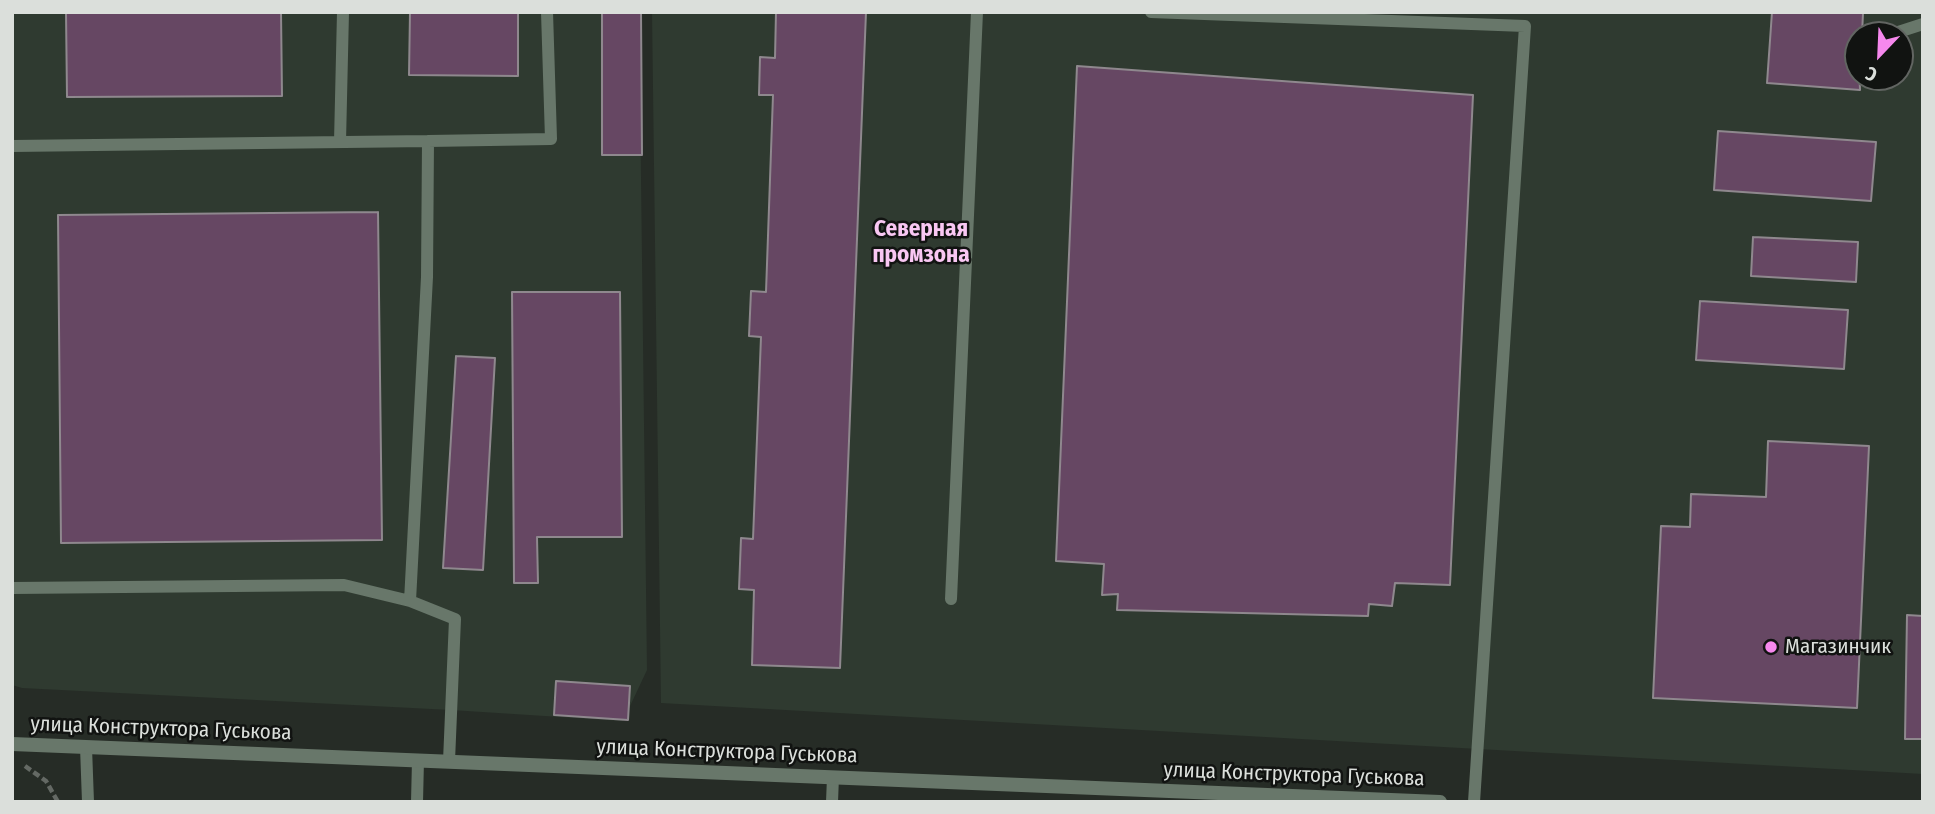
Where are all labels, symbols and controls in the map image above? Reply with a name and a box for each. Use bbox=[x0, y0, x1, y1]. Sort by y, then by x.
north arrow bbox=[1844, 21, 1914, 91]
text: С bbox=[1862, 61, 1880, 86]
district label: Северная промзона bbox=[872, 216, 970, 270]
place label: Магазинчик bbox=[1785, 634, 1891, 660]
marker: Магазинчик bbox=[1763, 639, 1779, 655]
street label: улица Конструктора Гуськова bbox=[30, 712, 292, 746]
street label: улица Конструктора Гуськова bbox=[596, 735, 858, 769]
street label: улица Конструктора Гуськова bbox=[1163, 758, 1425, 792]

